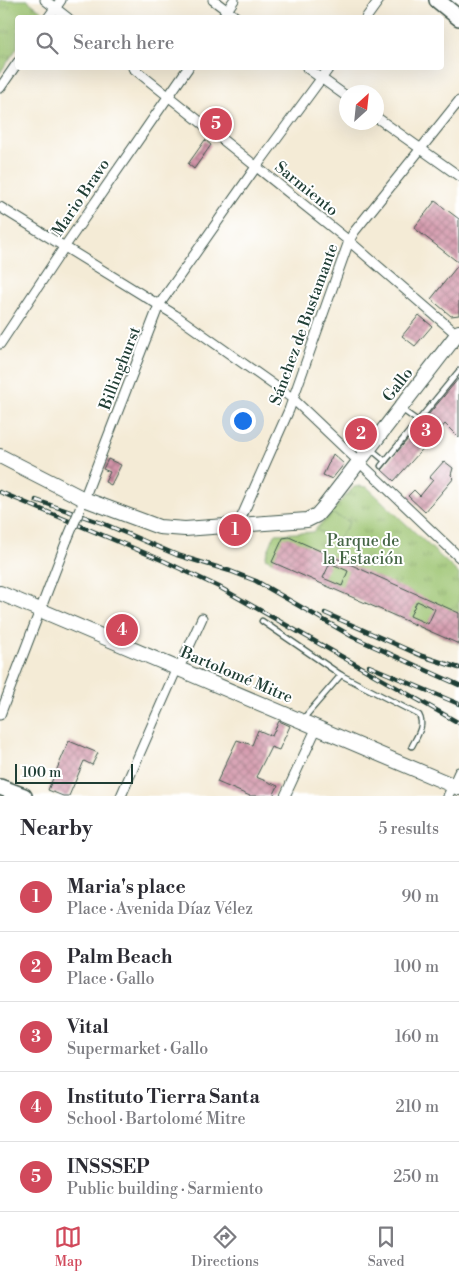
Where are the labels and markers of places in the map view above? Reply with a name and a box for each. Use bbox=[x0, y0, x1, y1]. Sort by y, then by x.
pin: 5 bbox=[200, 105, 232, 143]
pin: 3 bbox=[410, 412, 442, 450]
pin: 2 bbox=[345, 415, 377, 453]
pin: 1 bbox=[219, 511, 251, 549]
pin: 4 bbox=[106, 611, 138, 649]

